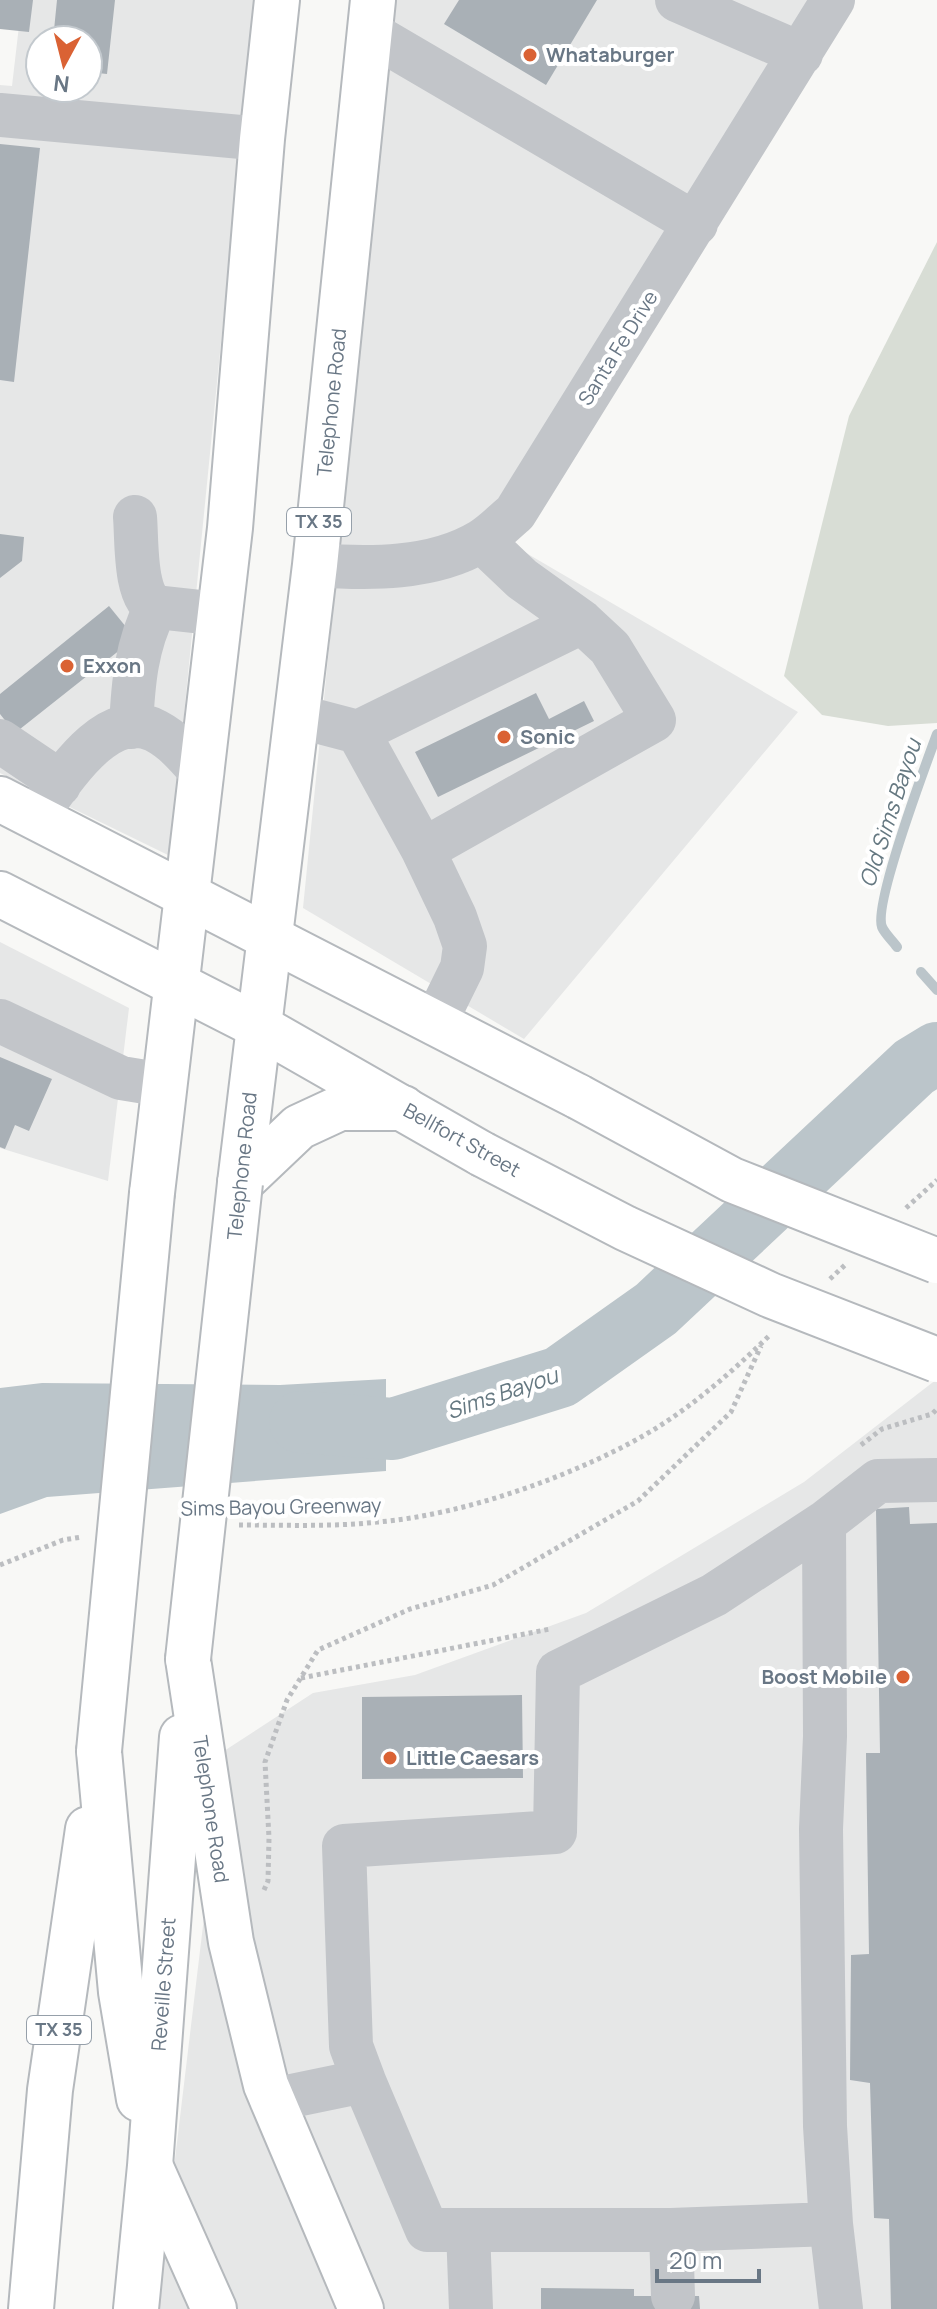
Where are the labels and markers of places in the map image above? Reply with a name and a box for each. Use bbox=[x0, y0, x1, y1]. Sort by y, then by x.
place label: Whataburger bbox=[546, 41, 674, 68]
marker: Whataburger bbox=[521, 46, 539, 64]
place label: Exxon bbox=[83, 652, 141, 679]
marker: Exxon bbox=[58, 657, 76, 675]
place label: Sonic bbox=[520, 723, 575, 750]
marker: Sonic bbox=[495, 728, 513, 746]
place label: Boost Mobile bbox=[761, 1663, 887, 1690]
marker: Boost Mobile bbox=[894, 1668, 912, 1686]
place label: Little Caesars bbox=[406, 1744, 539, 1771]
marker: Little Caesars bbox=[381, 1749, 399, 1767]

